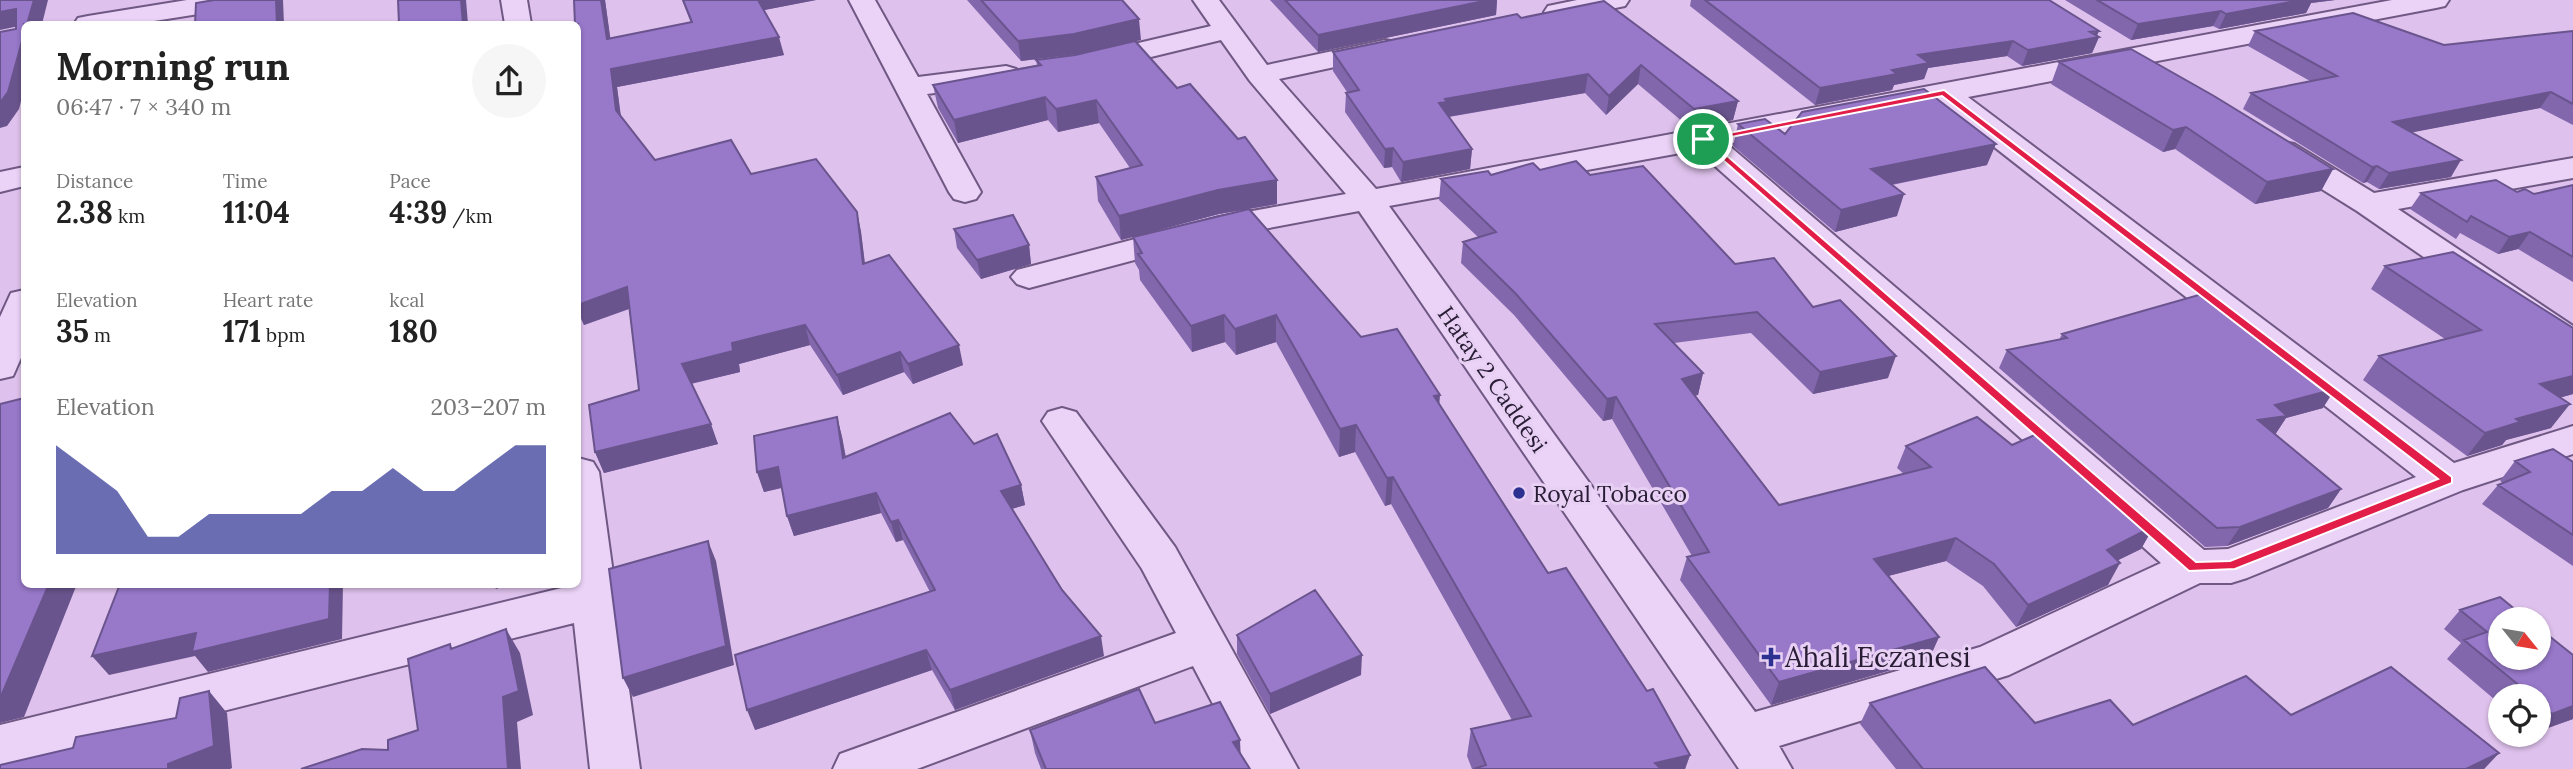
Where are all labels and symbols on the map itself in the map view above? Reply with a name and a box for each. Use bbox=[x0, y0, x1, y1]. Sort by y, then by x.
pin bbox=[1673, 109, 1733, 169]
street label: Hatay 2 Caddesi bbox=[1432, 300, 1554, 458]
place label: Royal Tobacco bbox=[1533, 479, 1687, 508]
marker: Royal Tobacco bbox=[1511, 485, 1527, 501]
north arrow bbox=[2488, 607, 2552, 670]
place label: Ahali Eczanesi bbox=[1784, 639, 1971, 675]
marker: Ahali Eczanesi bbox=[1763, 649, 1779, 665]

